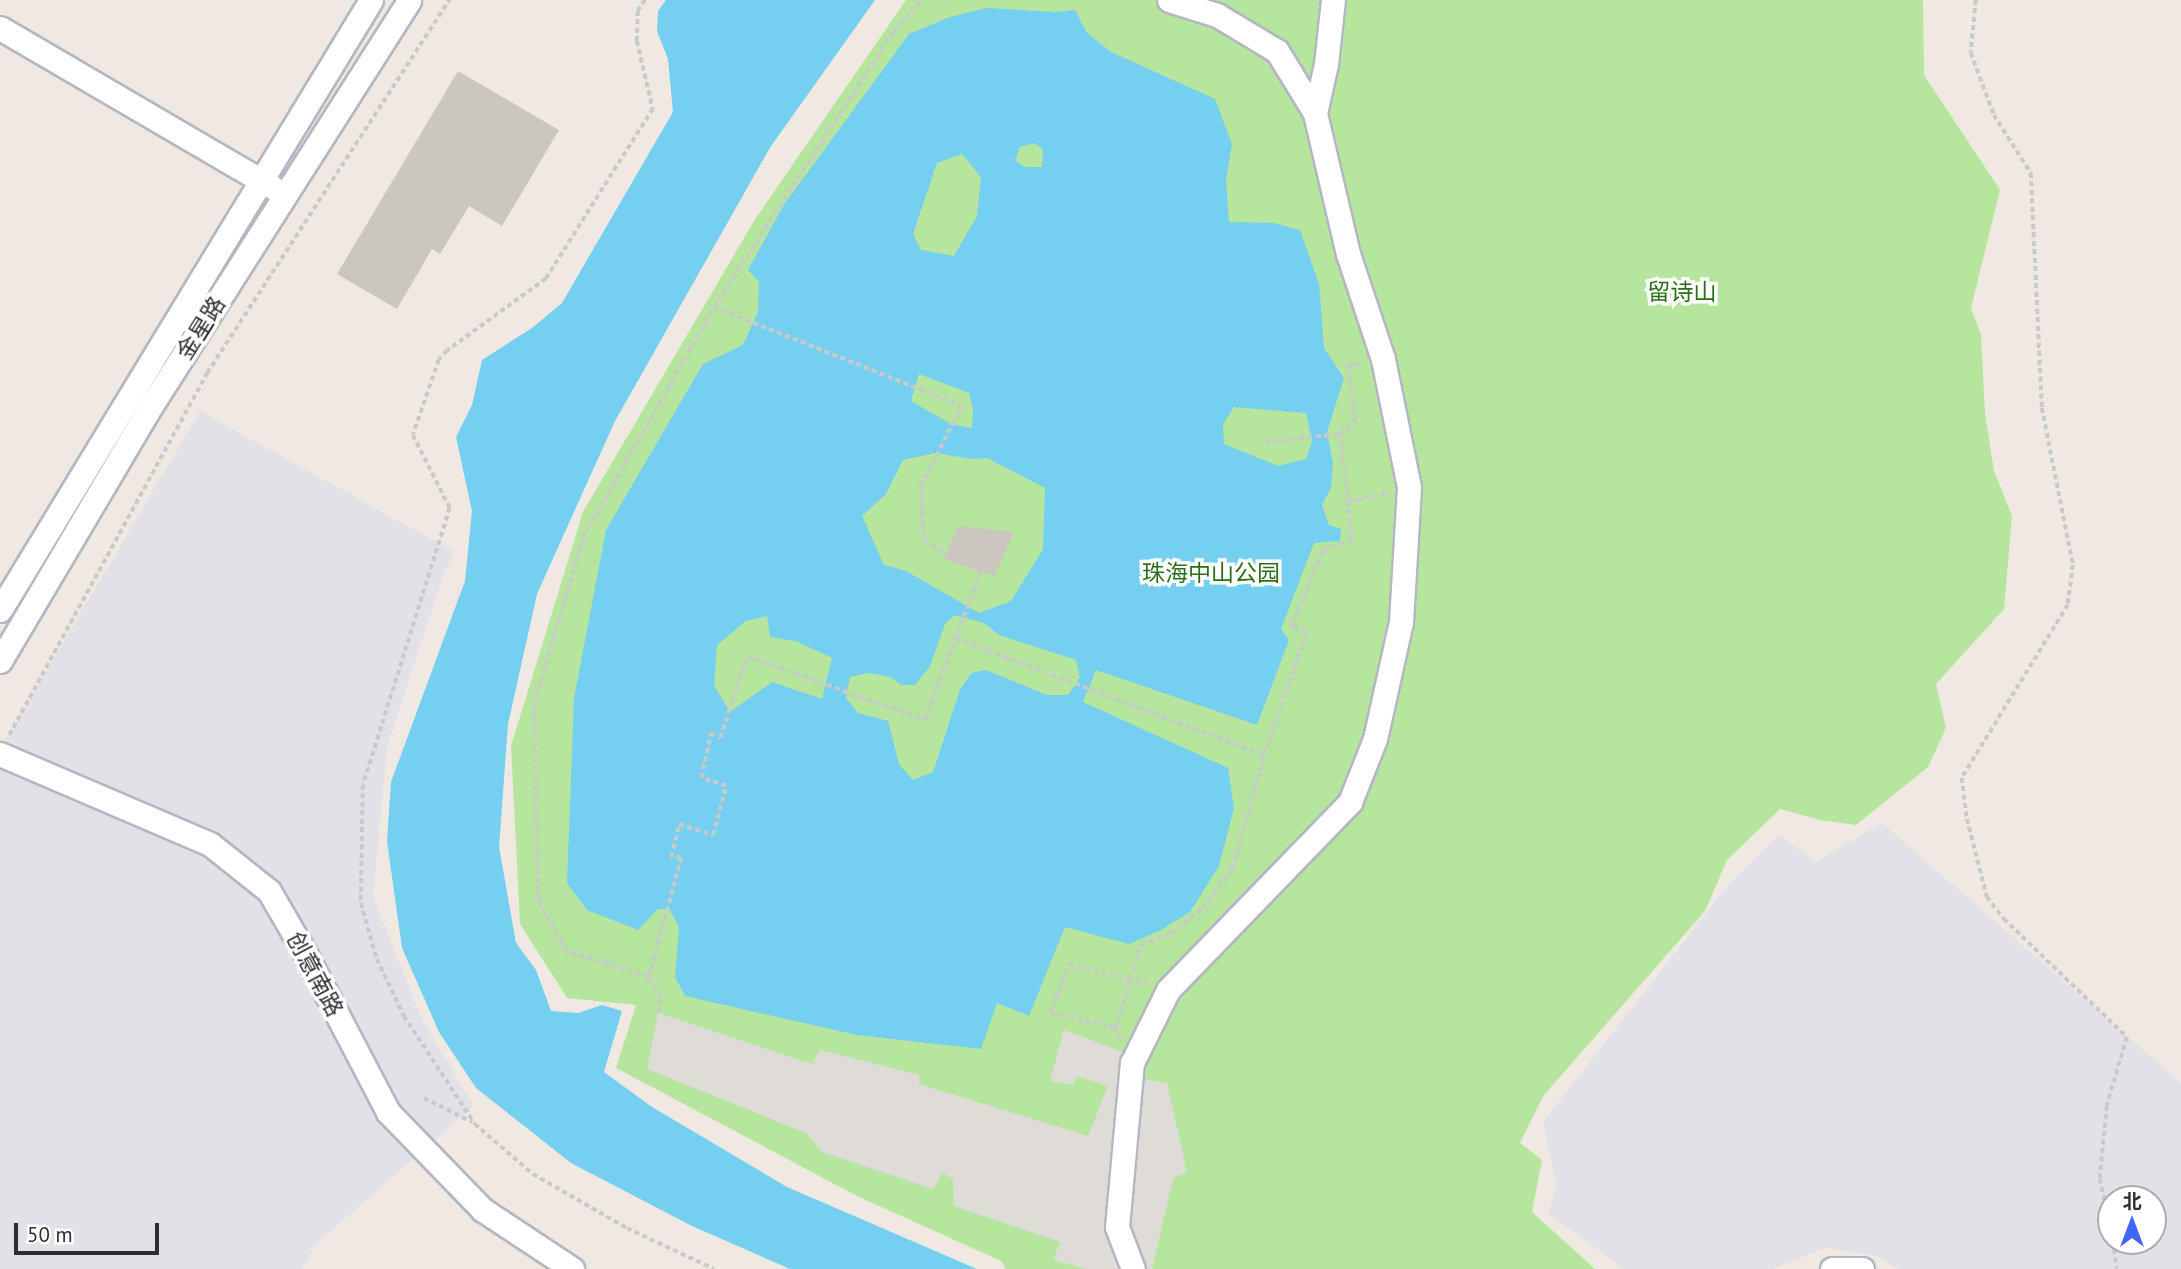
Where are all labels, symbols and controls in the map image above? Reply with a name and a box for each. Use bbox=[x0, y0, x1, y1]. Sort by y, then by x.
park label: 留诗山 bbox=[1648, 278, 1716, 306]
street label: 金星路 bbox=[171, 291, 231, 365]
park label: 珠海中山公园 bbox=[1142, 559, 1280, 587]
street label: 创意南路 bbox=[281, 927, 349, 1021]
north arrow bbox=[2097, 1185, 2167, 1255]
text: 北 bbox=[2122, 1189, 2142, 1213]
scale bar bbox=[18, 1210, 163, 1254]
text: 50 m bbox=[27, 1221, 73, 1248]

